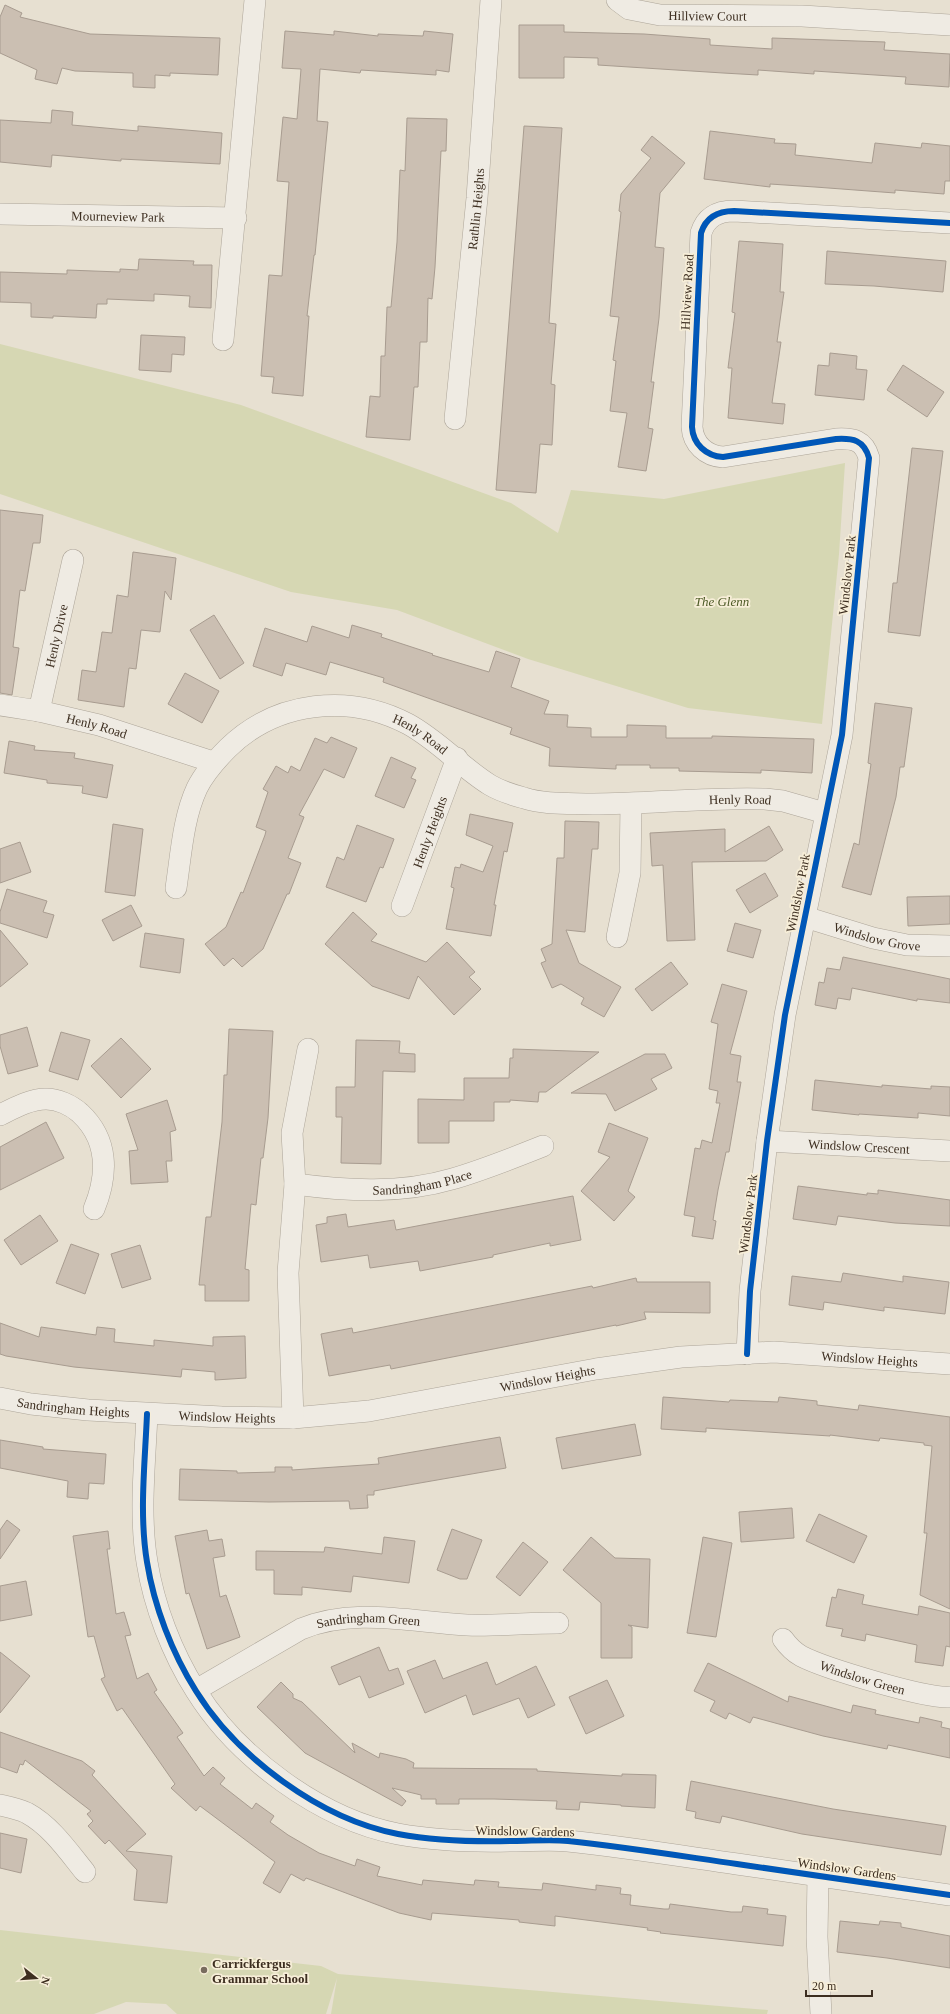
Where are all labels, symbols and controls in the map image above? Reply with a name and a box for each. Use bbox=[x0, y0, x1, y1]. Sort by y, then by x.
street label: Hillview Court bbox=[668, 8, 747, 23]
street label: Rathlin Heights bbox=[464, 168, 487, 251]
street label: Mourneview Park bbox=[71, 208, 165, 224]
street label: Hillview Road bbox=[678, 253, 697, 330]
street label: Windslow Park bbox=[835, 534, 859, 616]
park label: The Glenn bbox=[695, 594, 749, 609]
street label: Henly Drive bbox=[41, 602, 70, 669]
street label: Henly Road bbox=[65, 710, 130, 741]
street label: Henly Road bbox=[391, 710, 451, 757]
street label: Henly Road bbox=[709, 791, 773, 807]
street label: Henly Heights bbox=[409, 794, 450, 870]
street label: Windslow Park bbox=[783, 852, 813, 934]
street label: Windslow Grove bbox=[832, 919, 921, 953]
street label: Windslow Crescent bbox=[808, 1136, 910, 1156]
street label: Sandringham Place bbox=[372, 1166, 474, 1197]
street label: Windslow Park bbox=[736, 1173, 760, 1255]
street label: Windslow Heights bbox=[821, 1348, 918, 1369]
street label: Windslow Heights bbox=[499, 1362, 596, 1394]
street label: Sandringham Heights bbox=[16, 1394, 130, 1420]
street label: Windslow Heights bbox=[178, 1407, 275, 1425]
street label: Sandringham Green bbox=[315, 1610, 421, 1631]
street label: Windslow Green bbox=[818, 1657, 907, 1697]
street label: Windslow Gardens bbox=[475, 1823, 575, 1839]
street label: Windslow Gardens bbox=[797, 1855, 897, 1883]
place label: Carrickfergus Grammar School bbox=[212, 1956, 309, 1986]
north arrow bbox=[16, 1958, 56, 1998]
marker: Carrickfergus Grammar School bbox=[199, 1965, 209, 1975]
scale bar bbox=[806, 1972, 872, 1998]
text: N bbox=[39, 1975, 52, 1987]
text: 20 m bbox=[812, 1979, 837, 1993]

